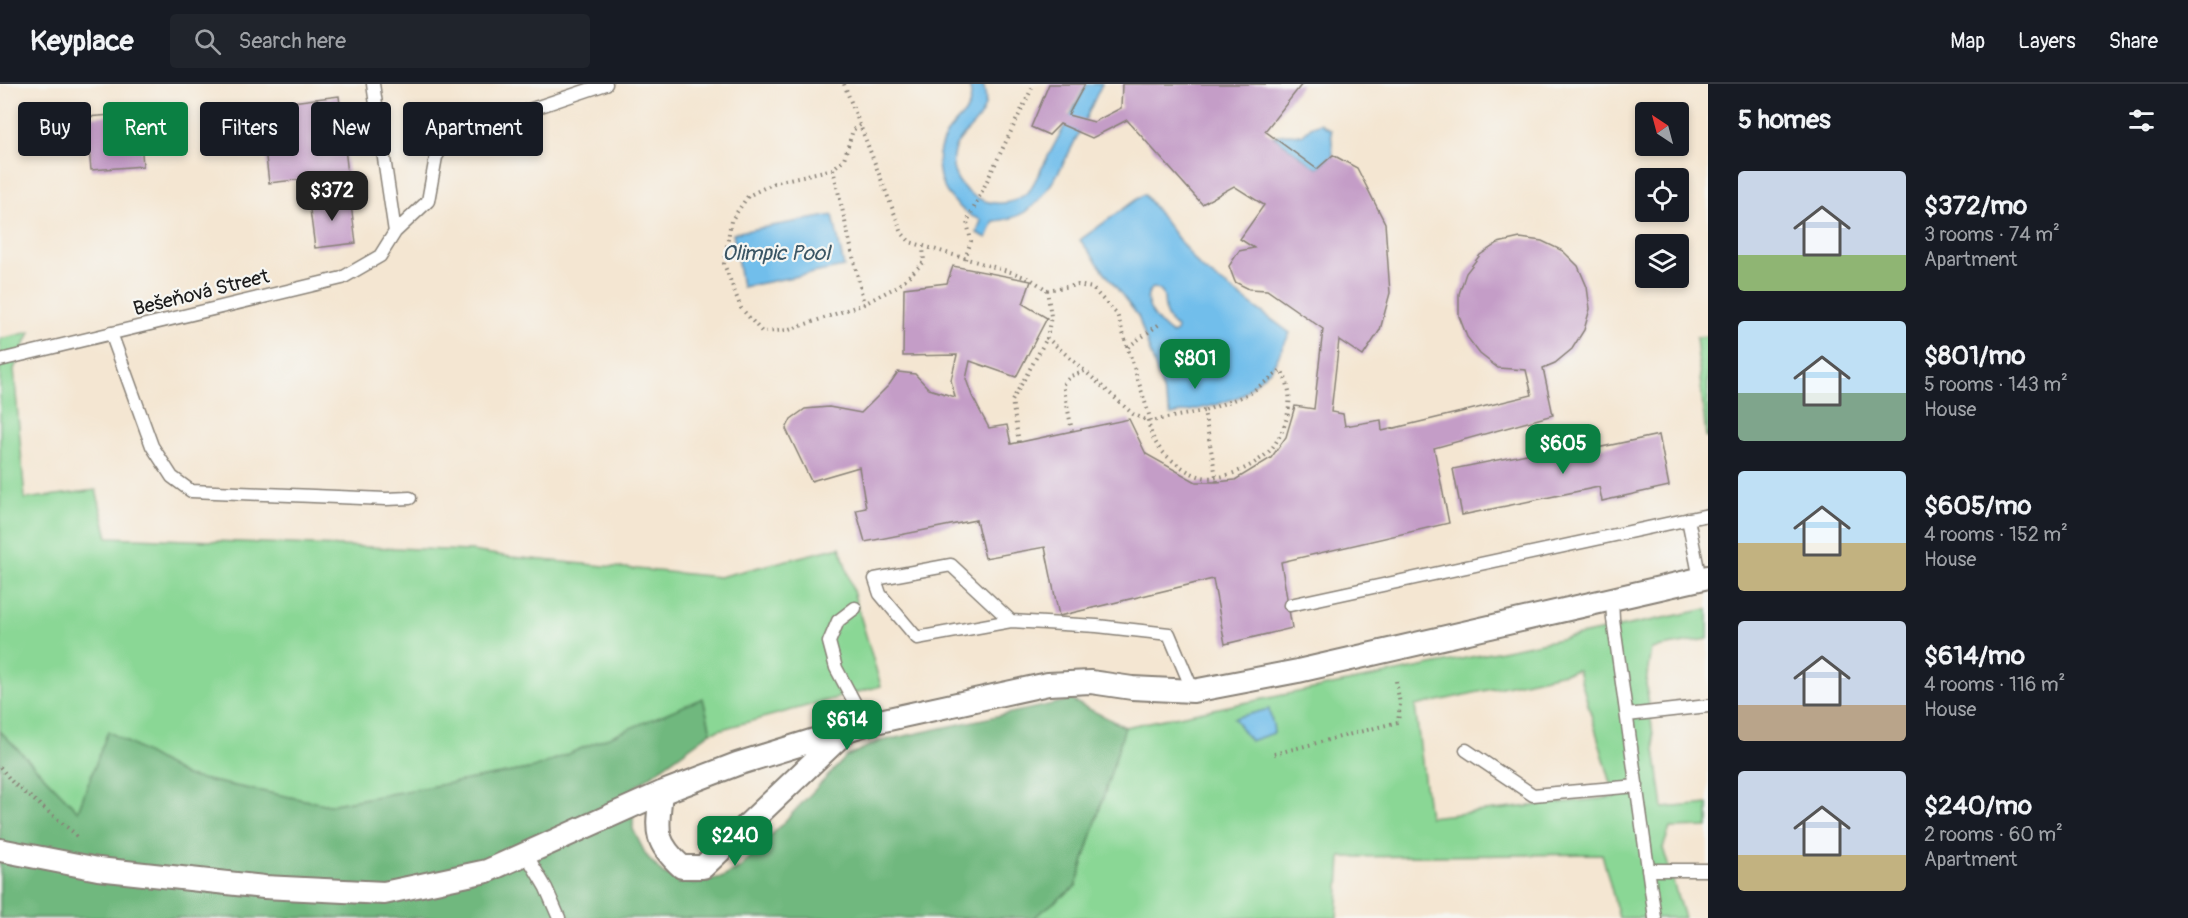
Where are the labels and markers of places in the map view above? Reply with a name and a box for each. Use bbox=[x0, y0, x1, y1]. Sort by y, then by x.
pin: $372 bbox=[296, 171, 368, 222]
pin: $801 bbox=[1159, 339, 1231, 390]
pin: $605 bbox=[1527, 424, 1599, 475]
pin: $614 bbox=[811, 700, 883, 751]
pin: $240 bbox=[699, 816, 771, 867]

